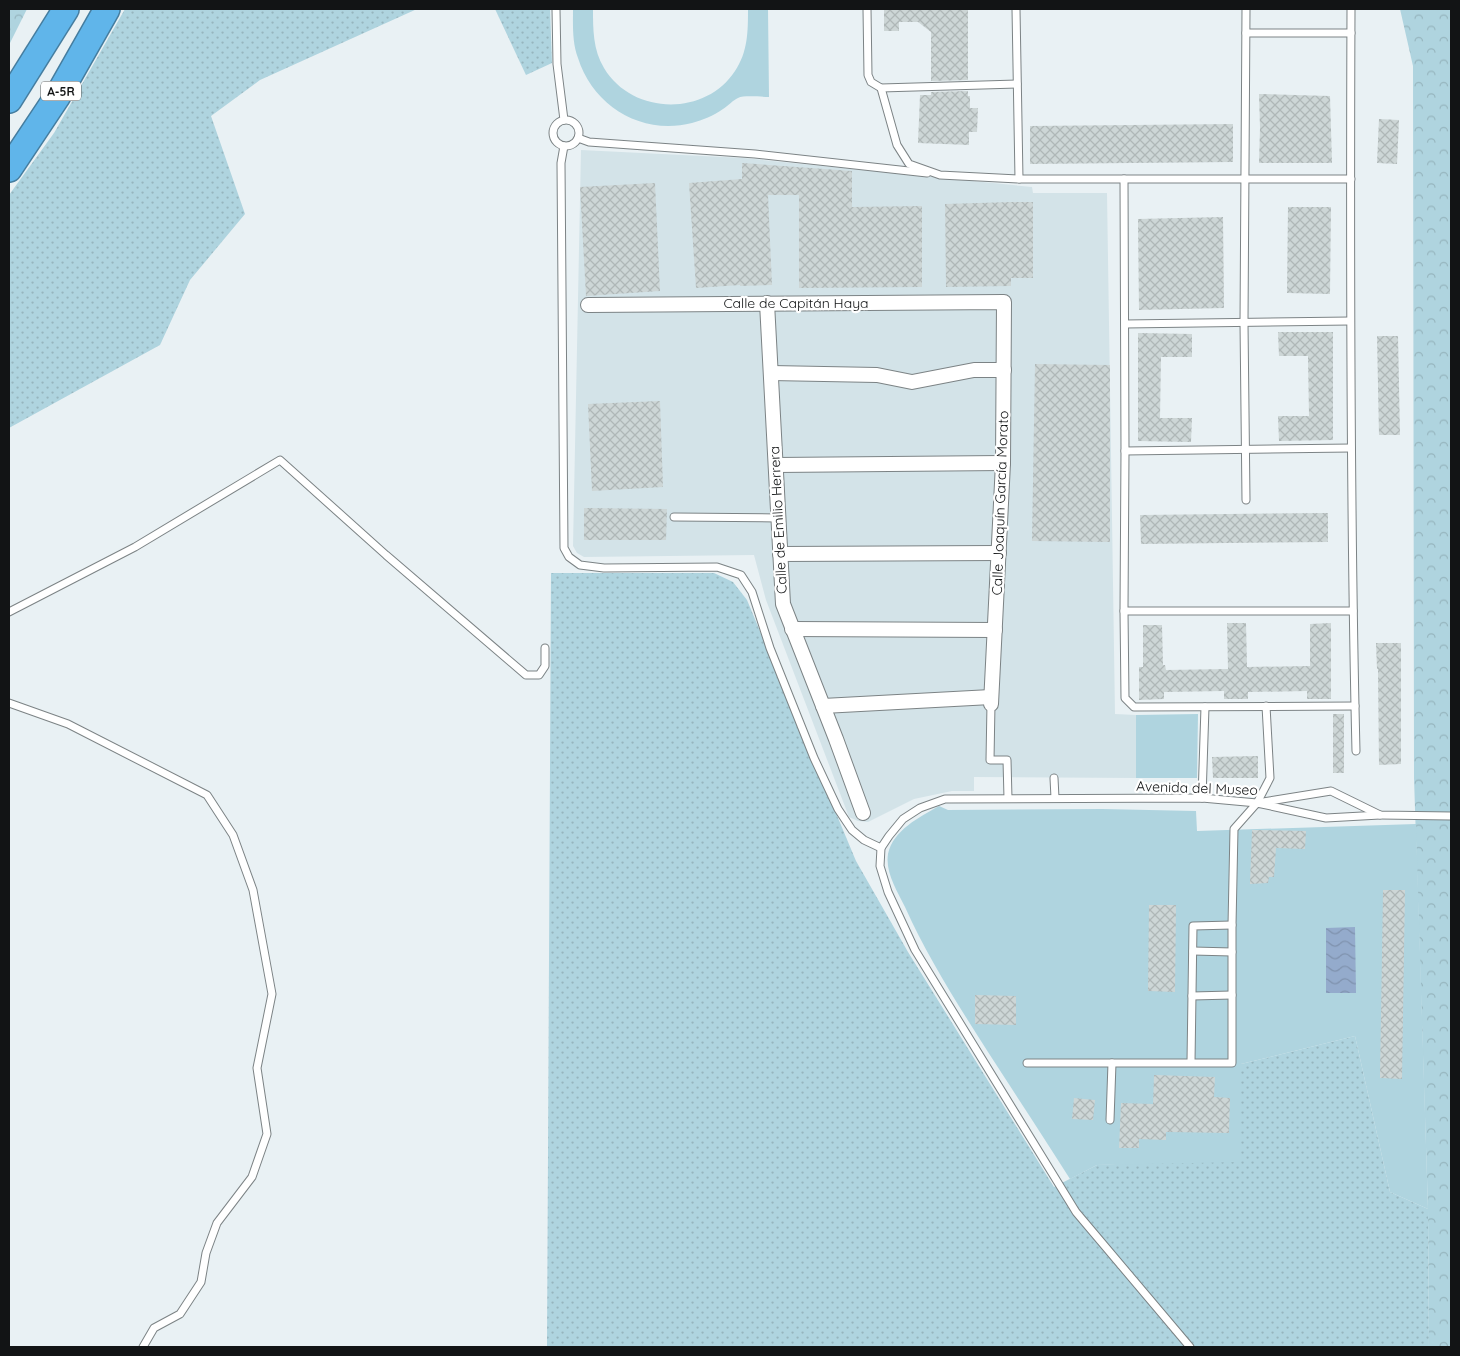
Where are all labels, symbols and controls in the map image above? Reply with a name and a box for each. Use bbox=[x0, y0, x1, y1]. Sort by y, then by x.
road number: A-5R bbox=[41, 82, 81, 100]
street label: Calle de Capitán Haya bbox=[723, 294, 869, 312]
street label: Calle Joaquín García Morato bbox=[988, 410, 1012, 596]
street label: Calle de Emilio Herrera bbox=[765, 446, 791, 594]
street label: Avenida del Museo bbox=[1136, 777, 1258, 799]

